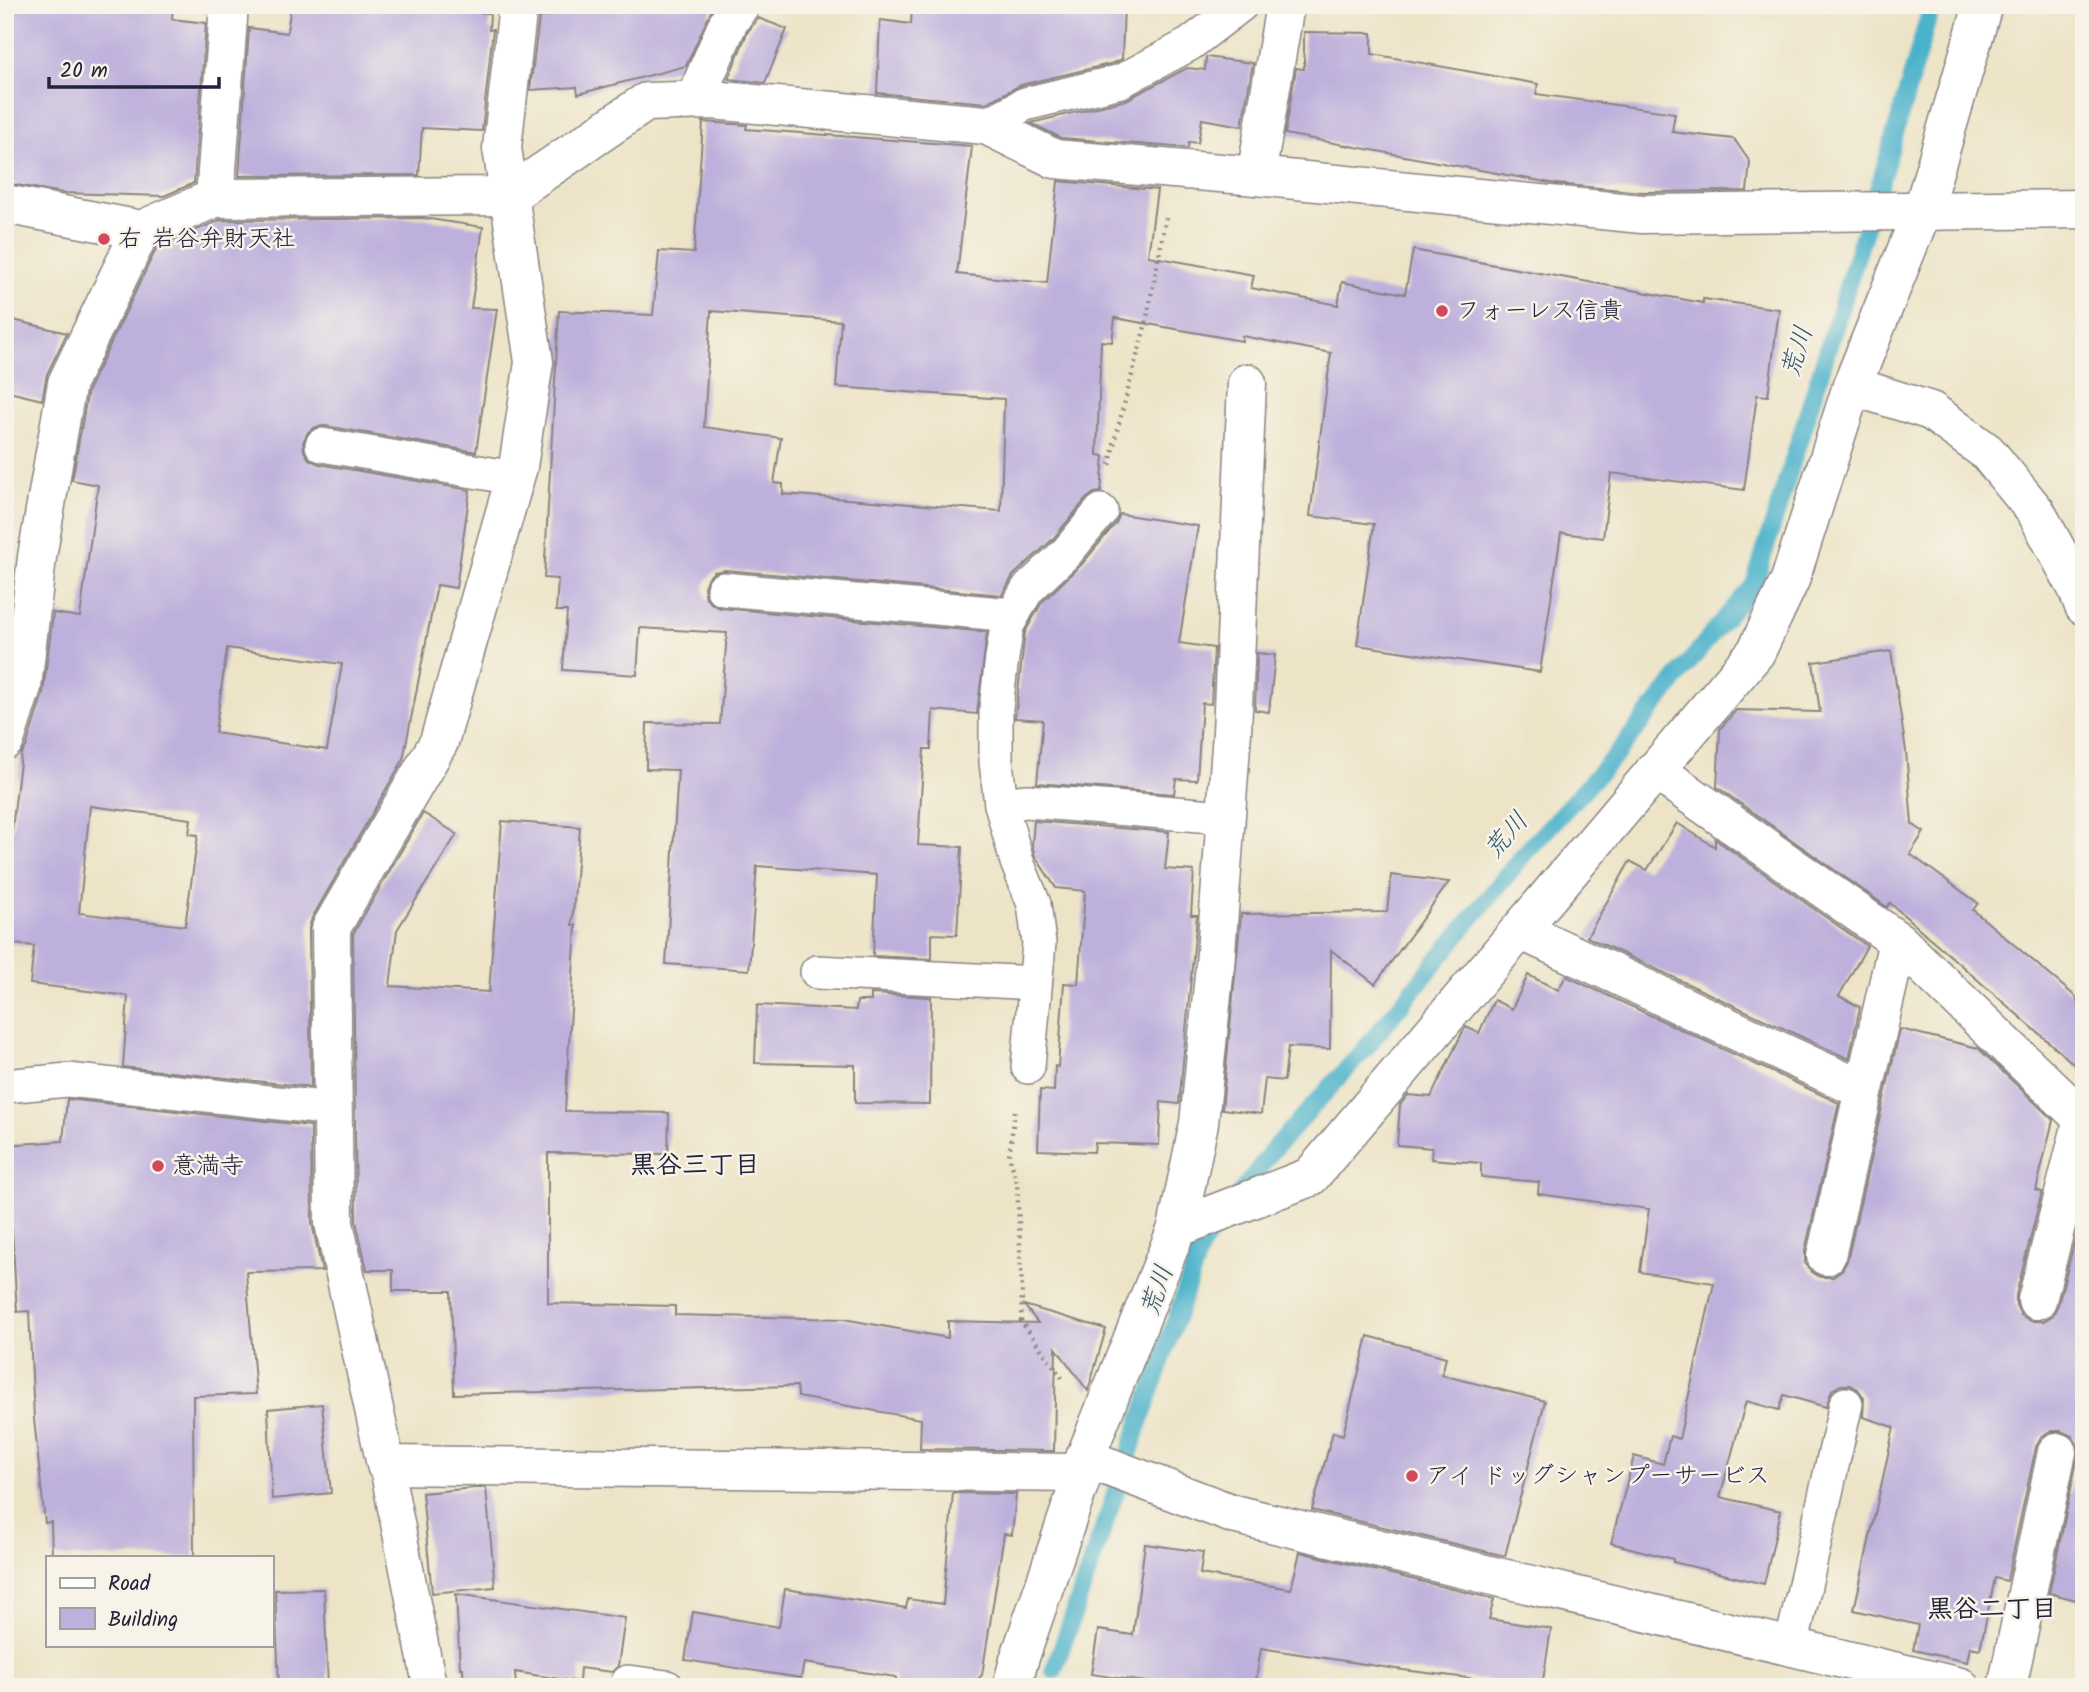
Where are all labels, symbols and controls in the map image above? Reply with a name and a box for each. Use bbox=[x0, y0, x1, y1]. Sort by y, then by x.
scale bar bbox=[49, 46, 219, 90]
text: 20 m bbox=[60, 55, 108, 88]
place label: 右 岩谷弁財天社 bbox=[118, 220, 296, 259]
marker: 右 岩谷弁財天社 bbox=[96, 231, 112, 247]
place label: フォーレス信貴 bbox=[1456, 292, 1623, 331]
marker: フォーレス信貴 bbox=[1434, 303, 1450, 319]
water label: 荒川 bbox=[1770, 321, 1826, 383]
water label: 荒川 bbox=[1474, 803, 1540, 869]
district label: 黒谷三丁目 bbox=[630, 1145, 760, 1187]
place label: 意満寺 bbox=[172, 1147, 244, 1186]
marker: 意満寺 bbox=[150, 1158, 166, 1174]
water label: 荒川 bbox=[1130, 1260, 1186, 1322]
place label: アイ ドッグシャンプーサービス bbox=[1426, 1457, 1770, 1496]
marker: アイ ドッグシャンプーサービス bbox=[1404, 1468, 1420, 1484]
legend bbox=[46, 1556, 273, 1646]
text: Road bbox=[108, 1568, 151, 1601]
district label: 黒谷二丁目 bbox=[1927, 1589, 2057, 1631]
text: Building bbox=[108, 1604, 178, 1637]

